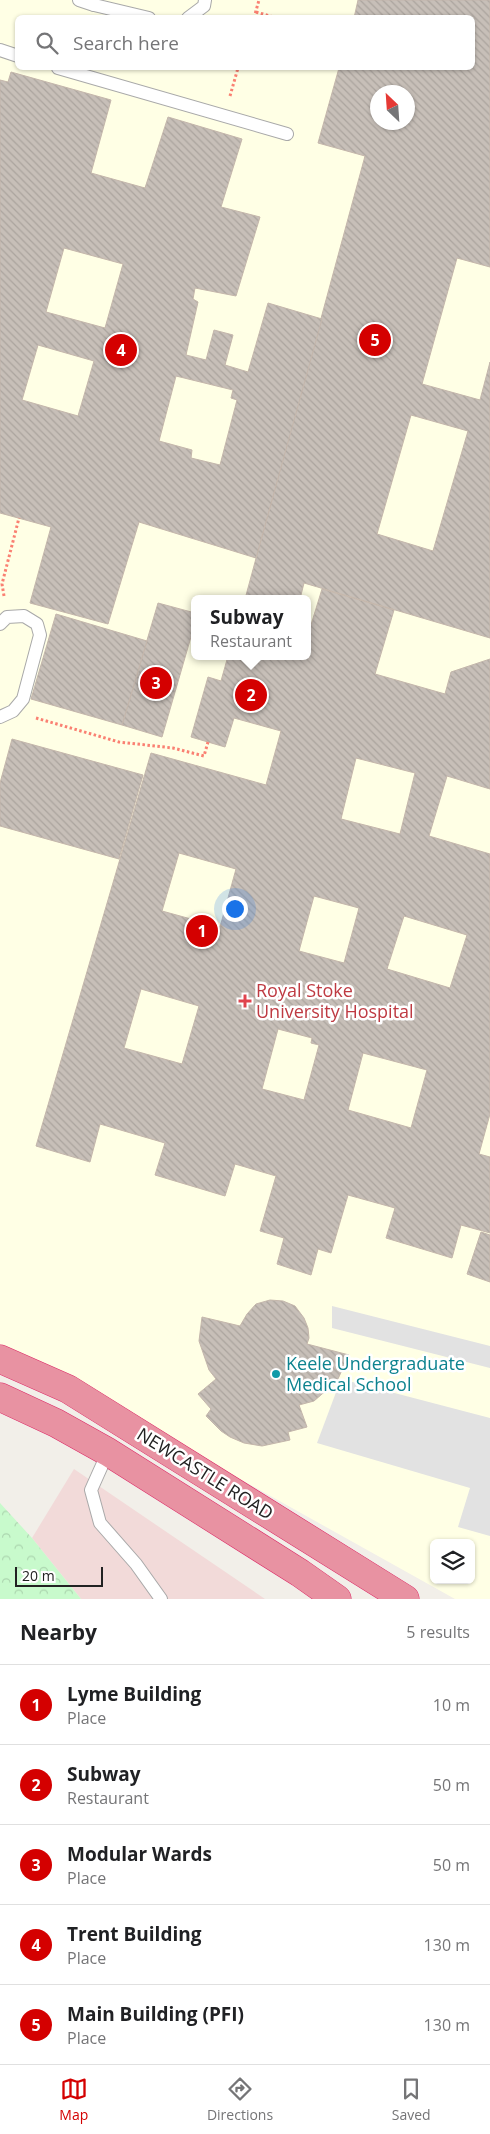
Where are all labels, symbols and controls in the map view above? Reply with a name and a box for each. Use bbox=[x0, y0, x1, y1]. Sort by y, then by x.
search box bbox=[15, 15, 475, 70]
icon: search bbox=[33, 29, 61, 57]
text: Search here bbox=[73, 30, 179, 56]
north arrow bbox=[370, 85, 415, 130]
pin: 5 bbox=[359, 321, 391, 359]
pin: 4 bbox=[105, 331, 137, 369]
popup bbox=[191, 595, 311, 660]
text: Subway bbox=[210, 604, 284, 630]
text: Restaurant bbox=[210, 630, 292, 652]
pin: 3 bbox=[140, 664, 172, 702]
pin: 2 bbox=[235, 676, 267, 714]
your location bbox=[222, 896, 248, 922]
pin: 1 bbox=[186, 912, 218, 950]
place label: Royal Stoke University Hospital bbox=[256, 978, 414, 1023]
marker: Royal Stoke University Hospital bbox=[238, 994, 252, 1008]
place label: Keele Undergraduate Medical School bbox=[286, 1351, 465, 1396]
marker: Keele Undergraduate Medical School bbox=[270, 1368, 282, 1380]
street label: NEWCASTLE ROAD bbox=[133, 1422, 278, 1525]
map controls bbox=[430, 1539, 475, 1584]
button: layers bbox=[430, 1539, 475, 1584]
scale bar bbox=[15, 1564, 102, 1587]
text: 20 m bbox=[22, 1566, 55, 1585]
text: Nearby bbox=[20, 1618, 97, 1646]
text: 5 results bbox=[406, 1621, 470, 1643]
text: Lyme Building bbox=[67, 1681, 201, 1707]
text: 1 bbox=[31, 1694, 41, 1716]
text: 10 m bbox=[433, 1694, 470, 1716]
text: Place bbox=[67, 1707, 106, 1729]
text: Subway bbox=[67, 1761, 141, 1787]
text: 2 bbox=[31, 1774, 41, 1796]
text: 50 m bbox=[433, 1774, 470, 1796]
text: Restaurant bbox=[67, 1787, 149, 1809]
text: Modular Wards bbox=[67, 1841, 212, 1867]
text: 3 bbox=[31, 1854, 41, 1876]
text: 50 m bbox=[433, 1854, 470, 1876]
text: Place bbox=[67, 1867, 106, 1889]
text: Trent Building bbox=[67, 1921, 201, 1947]
text: 4 bbox=[31, 1934, 41, 1956]
text: 130 m bbox=[424, 1934, 470, 1956]
text: Place bbox=[67, 1947, 106, 1969]
text: Main Building (PFI) bbox=[67, 2001, 244, 2027]
text: 5 bbox=[31, 2014, 41, 2036]
text: 130 m bbox=[424, 2014, 470, 2036]
text: Place bbox=[67, 2027, 106, 2049]
tab: Map bbox=[59, 2075, 88, 2124]
tab: Directions bbox=[207, 2075, 273, 2124]
tab: Saved bbox=[392, 2075, 431, 2124]

